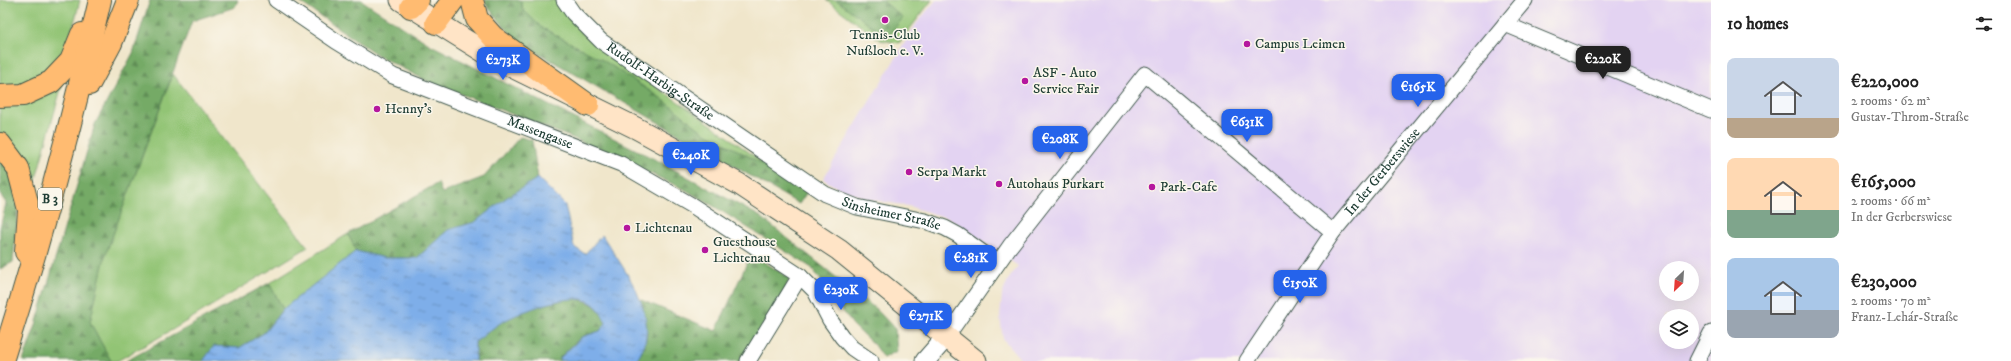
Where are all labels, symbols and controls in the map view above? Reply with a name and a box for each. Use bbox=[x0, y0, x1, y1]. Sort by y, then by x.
text: 10 homes bbox=[1727, 13, 1789, 35]
icon: filters bbox=[1973, 13, 1995, 35]
marker: Tennis-Club Nußloch e. V. bbox=[880, 15, 890, 25]
place label: Tennis-Club Nußloch e. V. bbox=[846, 26, 924, 60]
place label: Campus Leimen bbox=[1255, 35, 1346, 53]
street label: Rudolf-Harbig-Straße bbox=[603, 38, 718, 125]
marker: Campus Leimen bbox=[1242, 39, 1252, 49]
pin: €220K bbox=[1575, 46, 1631, 80]
pin: €273K bbox=[475, 47, 531, 81]
text: €220K bbox=[1585, 51, 1621, 67]
text: €273K bbox=[486, 52, 520, 68]
place label: ASF - Auto Service Fair bbox=[1033, 64, 1100, 98]
text: €220,000 bbox=[1851, 71, 1919, 93]
pin: €165K bbox=[1390, 74, 1446, 108]
icon: home bbox=[1759, 74, 1807, 122]
marker: ASF - Auto Service Fair bbox=[1020, 76, 1030, 86]
text: €165K bbox=[1401, 79, 1435, 95]
text: 2 rooms · 62 m² bbox=[1851, 93, 1930, 109]
place label: Henny's bbox=[385, 100, 432, 118]
marker: Henny's bbox=[372, 104, 382, 114]
pin: €631K bbox=[1219, 109, 1275, 143]
text: Gustav-Throm-Straße bbox=[1851, 109, 1969, 125]
street label: Massengasse bbox=[504, 112, 576, 154]
text: €631K bbox=[1230, 114, 1264, 130]
street label: In der Gerberswiese bbox=[1341, 124, 1425, 220]
pin: €208K bbox=[1032, 126, 1088, 160]
text: €208K bbox=[1042, 131, 1078, 147]
pin: €240K bbox=[663, 142, 719, 176]
text: €240K bbox=[672, 147, 710, 163]
place label: Serpa Markt bbox=[917, 163, 987, 181]
marker: Serpa Markt bbox=[904, 167, 914, 177]
text: €165,000 bbox=[1851, 171, 1916, 193]
icon: home bbox=[1759, 174, 1807, 222]
place label: Autohaus Purkart bbox=[1007, 175, 1105, 193]
place label: Park-Cafe bbox=[1160, 178, 1218, 196]
marker: Autohaus Purkart bbox=[994, 179, 1004, 189]
marker: Park-Cafe bbox=[1147, 182, 1157, 192]
road number: B 3 bbox=[38, 188, 62, 210]
street label: Sinsheimer Straße bbox=[839, 193, 943, 235]
text: 2 rooms · 66 m² bbox=[1851, 193, 1930, 209]
text: In der Gerberswiese bbox=[1851, 209, 1952, 225]
place label: Lichtenau bbox=[635, 219, 693, 237]
marker: Lichtenau bbox=[622, 223, 632, 233]
place label: Guesthouse Lichtenau bbox=[713, 233, 776, 267]
marker: Guesthouse Lichtenau bbox=[700, 245, 710, 255]
pin: €281K bbox=[943, 245, 999, 279]
text: €281K bbox=[954, 250, 988, 266]
north arrow bbox=[1659, 261, 1699, 301]
map controls bbox=[1659, 261, 1699, 349]
pin: €150K bbox=[1272, 270, 1328, 304]
text: €230,000 bbox=[1851, 271, 1917, 293]
icon: home bbox=[1759, 274, 1807, 322]
text: €150K bbox=[1283, 275, 1317, 291]
pin: €230K bbox=[813, 277, 869, 311]
text: €230K bbox=[824, 282, 858, 298]
text: 2 rooms · 70 m² bbox=[1851, 293, 1931, 309]
pin: €271K bbox=[898, 303, 954, 337]
text: €271K bbox=[909, 308, 943, 324]
button: layers bbox=[1659, 309, 1699, 349]
text: Franz-Lehár-Straße bbox=[1851, 309, 1958, 325]

